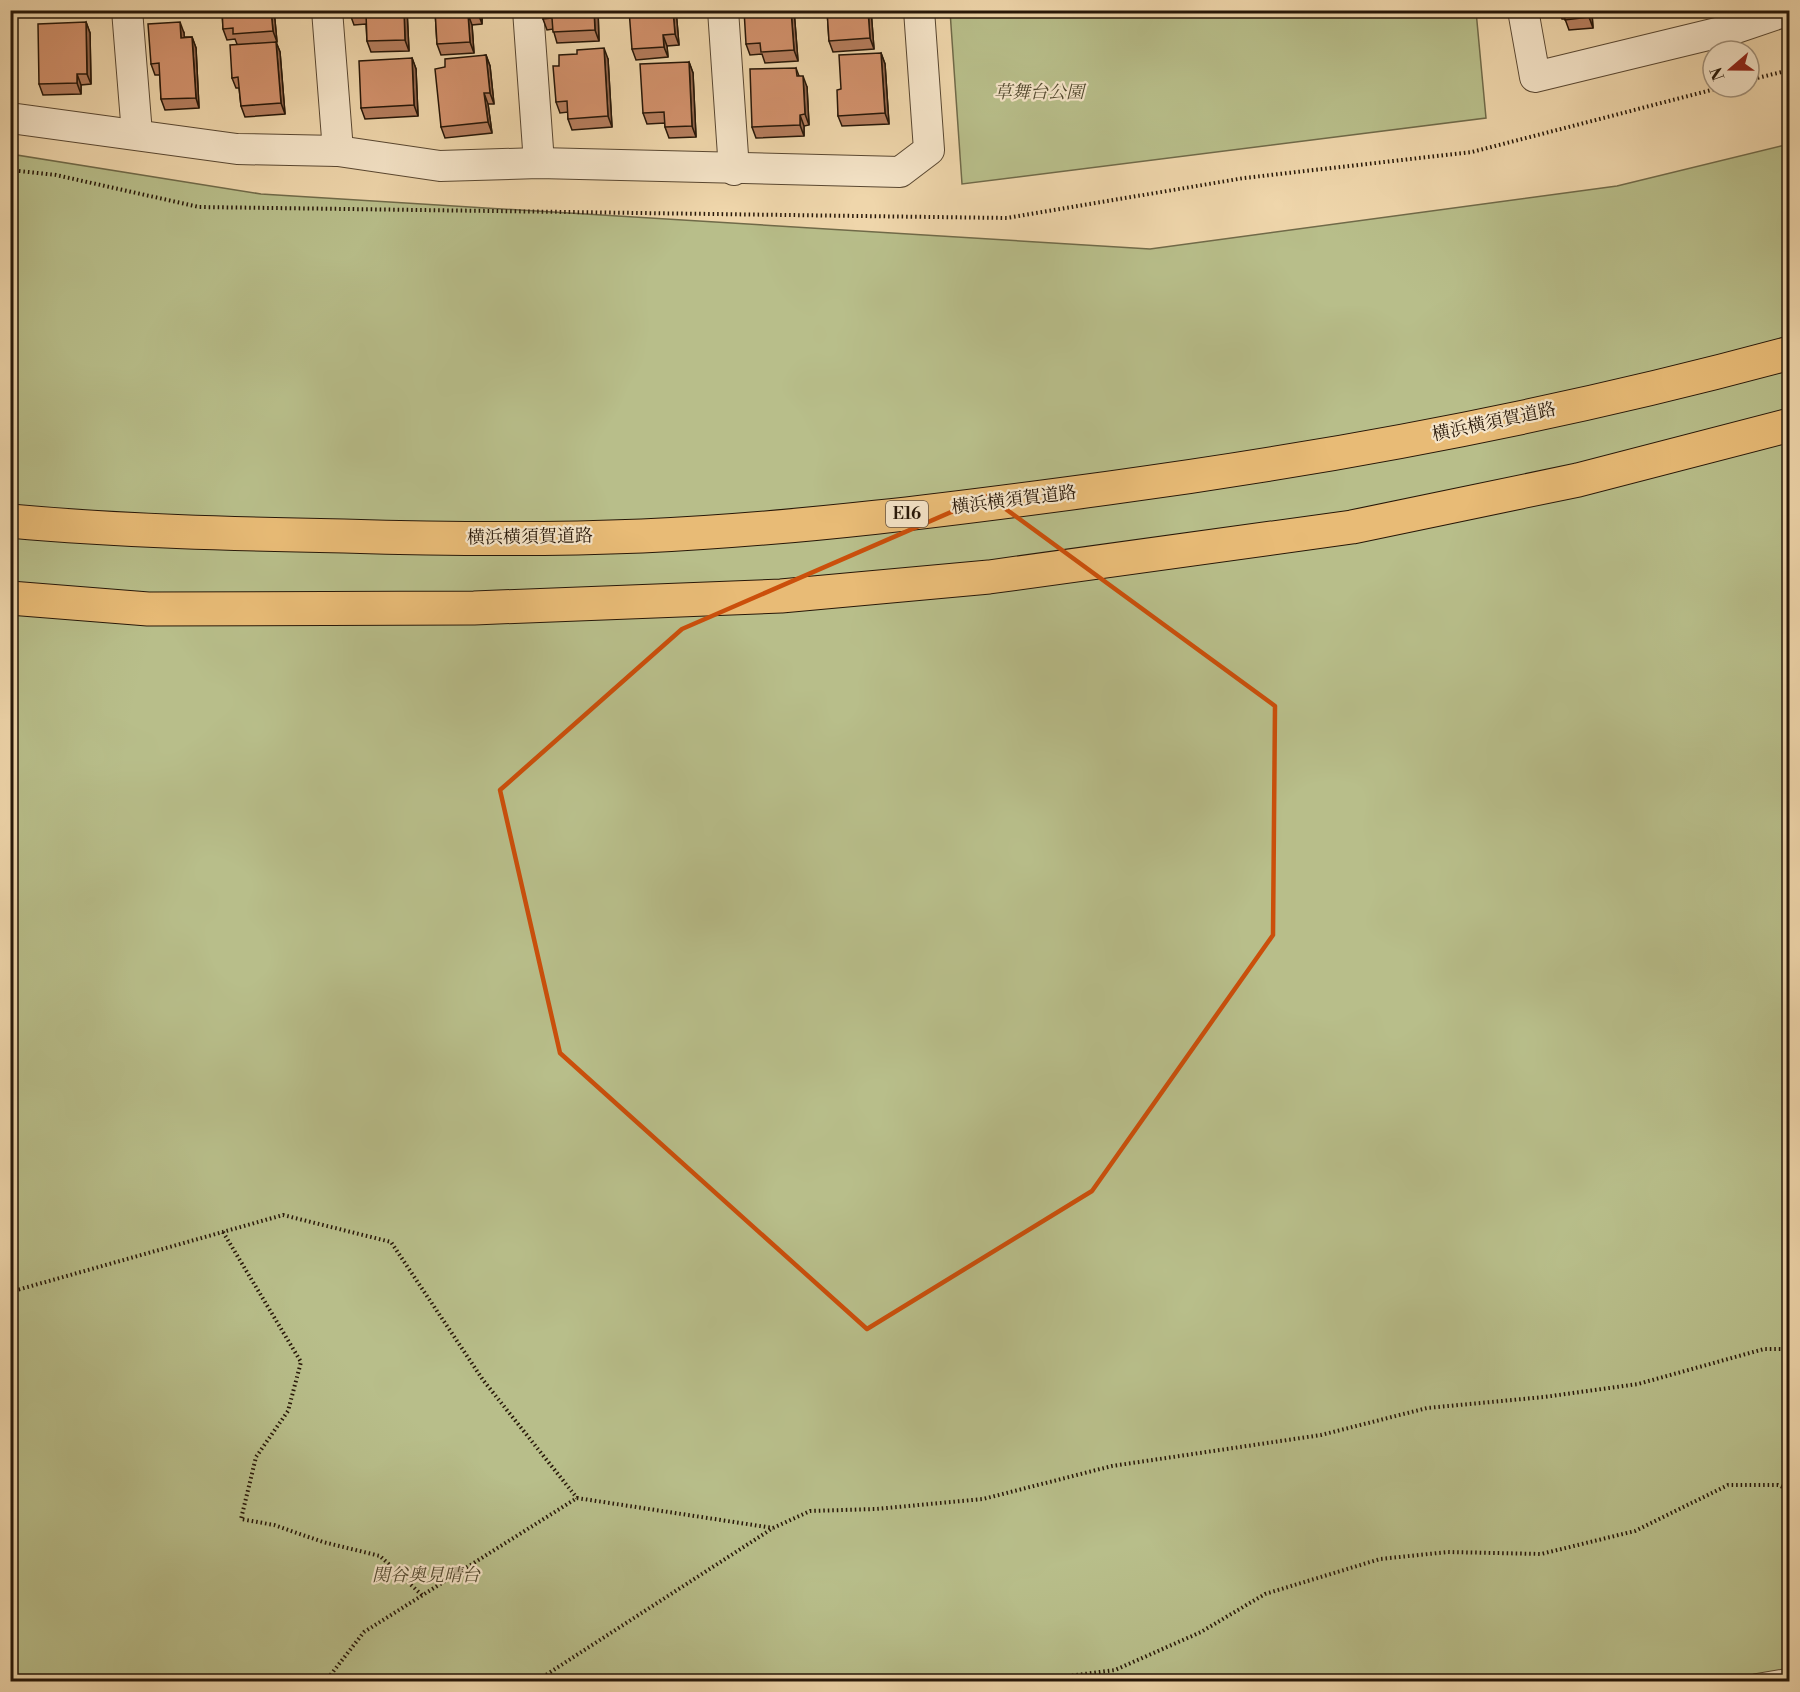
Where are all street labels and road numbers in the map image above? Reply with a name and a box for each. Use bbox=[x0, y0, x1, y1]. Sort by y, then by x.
street label: 横浜横須賀道路 bbox=[1430, 398, 1558, 446]
street label: 横浜横須賀道路 bbox=[950, 481, 1078, 519]
road number: E16 bbox=[886, 501, 928, 527]
street label: 横浜横須賀道路 bbox=[467, 524, 593, 550]

